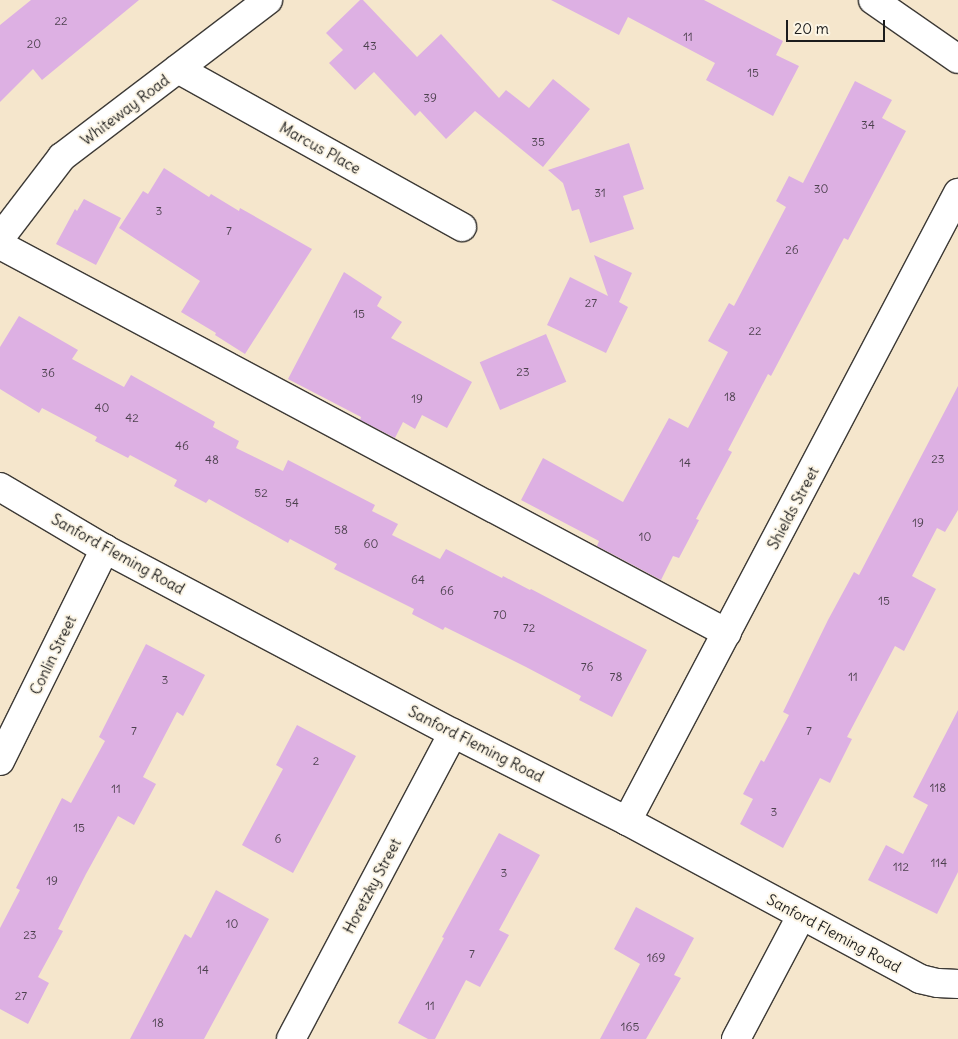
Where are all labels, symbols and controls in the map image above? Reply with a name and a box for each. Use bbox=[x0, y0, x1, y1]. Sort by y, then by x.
scale bar bbox=[788, 10, 887, 42]
house number: 22 bbox=[54, 14, 68, 28]
text: 20 m bbox=[794, 19, 829, 38]
house number: 11 bbox=[683, 30, 693, 44]
house number: 20 bbox=[27, 37, 41, 51]
house number: 43 bbox=[363, 39, 377, 53]
house number: 15 bbox=[747, 66, 759, 80]
street label: Whiteway Road bbox=[77, 71, 173, 149]
house number: 39 bbox=[423, 91, 437, 105]
street label: Marcus Place bbox=[276, 118, 364, 178]
house number: 34 bbox=[861, 118, 875, 132]
house number: 35 bbox=[531, 135, 545, 149]
house number: 30 bbox=[814, 182, 828, 196]
house number: 31 bbox=[594, 186, 606, 200]
house number: 3 bbox=[156, 204, 162, 218]
house number: 7 bbox=[226, 224, 232, 238]
house number: 26 bbox=[785, 243, 799, 257]
house number: 27 bbox=[585, 296, 597, 310]
house number: 15 bbox=[353, 307, 365, 321]
house number: 22 bbox=[748, 324, 762, 338]
house number: 23 bbox=[516, 365, 530, 379]
house number: 36 bbox=[41, 366, 55, 380]
house number: 18 bbox=[724, 390, 736, 404]
house number: 19 bbox=[411, 392, 423, 406]
house number: 40 bbox=[95, 401, 109, 415]
house number: 42 bbox=[125, 411, 139, 425]
house number: 46 bbox=[175, 439, 189, 453]
house number: 23 bbox=[931, 452, 945, 466]
house number: 48 bbox=[205, 453, 219, 467]
house number: 14 bbox=[679, 456, 691, 470]
street label: Shields Street bbox=[764, 464, 822, 552]
house number: 52 bbox=[254, 486, 268, 500]
house number: 54 bbox=[285, 496, 299, 510]
street label: Sanford Fleming Road bbox=[48, 510, 188, 598]
house number: 19 bbox=[912, 516, 924, 530]
house number: 58 bbox=[334, 523, 348, 537]
house number: 10 bbox=[639, 530, 651, 544]
house number: 60 bbox=[364, 537, 378, 551]
house number: 64 bbox=[411, 573, 425, 587]
house number: 66 bbox=[440, 584, 454, 598]
house number: 15 bbox=[878, 594, 890, 608]
house number: 70 bbox=[493, 608, 507, 622]
street label: Conlin Street bbox=[26, 612, 80, 698]
house number: 72 bbox=[523, 621, 535, 635]
house number: 76 bbox=[581, 660, 593, 674]
house number: 78 bbox=[610, 670, 622, 684]
house number: 11 bbox=[848, 670, 858, 684]
house number: 3 bbox=[162, 673, 168, 687]
street label: Sanford Fleming Road bbox=[405, 702, 547, 786]
house number: 7 bbox=[131, 724, 137, 738]
house number: 7 bbox=[806, 724, 812, 738]
house number: 2 bbox=[313, 754, 319, 768]
house number: 118 bbox=[930, 781, 946, 795]
house number: 11 bbox=[111, 782, 121, 796]
house number: 3 bbox=[771, 805, 777, 819]
house number: 15 bbox=[73, 821, 85, 835]
house number: 6 bbox=[275, 832, 281, 846]
street label: Horetzky Street bbox=[339, 835, 405, 937]
house number: 114 bbox=[931, 856, 947, 870]
house number: 112 bbox=[893, 860, 909, 874]
house number: 3 bbox=[501, 866, 507, 880]
house number: 19 bbox=[46, 874, 58, 888]
street label: Sanford Fleming Road bbox=[764, 890, 904, 976]
house number: 10 bbox=[226, 917, 238, 931]
house number: 23 bbox=[23, 928, 37, 942]
house number: 7 bbox=[469, 947, 475, 961]
house number: 169 bbox=[647, 951, 665, 965]
house number: 14 bbox=[197, 963, 209, 977]
house number: 27 bbox=[15, 989, 27, 1003]
house number: 11 bbox=[425, 999, 435, 1013]
house number: 18 bbox=[152, 1016, 164, 1030]
house number: 165 bbox=[621, 1020, 639, 1034]

